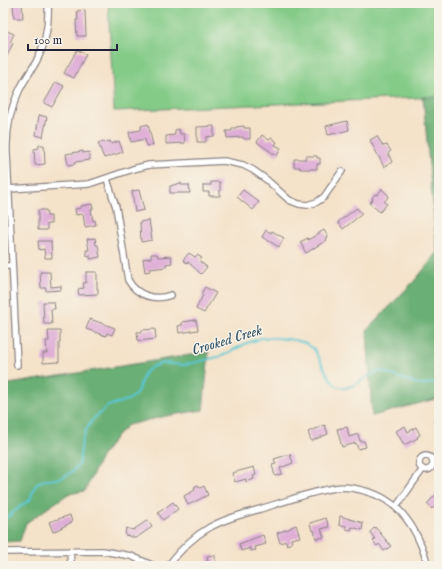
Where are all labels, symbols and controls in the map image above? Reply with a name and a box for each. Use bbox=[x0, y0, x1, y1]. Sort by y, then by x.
scale bar bbox=[28, 26, 117, 52]
text: 100 m bbox=[34, 33, 62, 48]
water label: Crooked Creek bbox=[189, 320, 265, 360]

